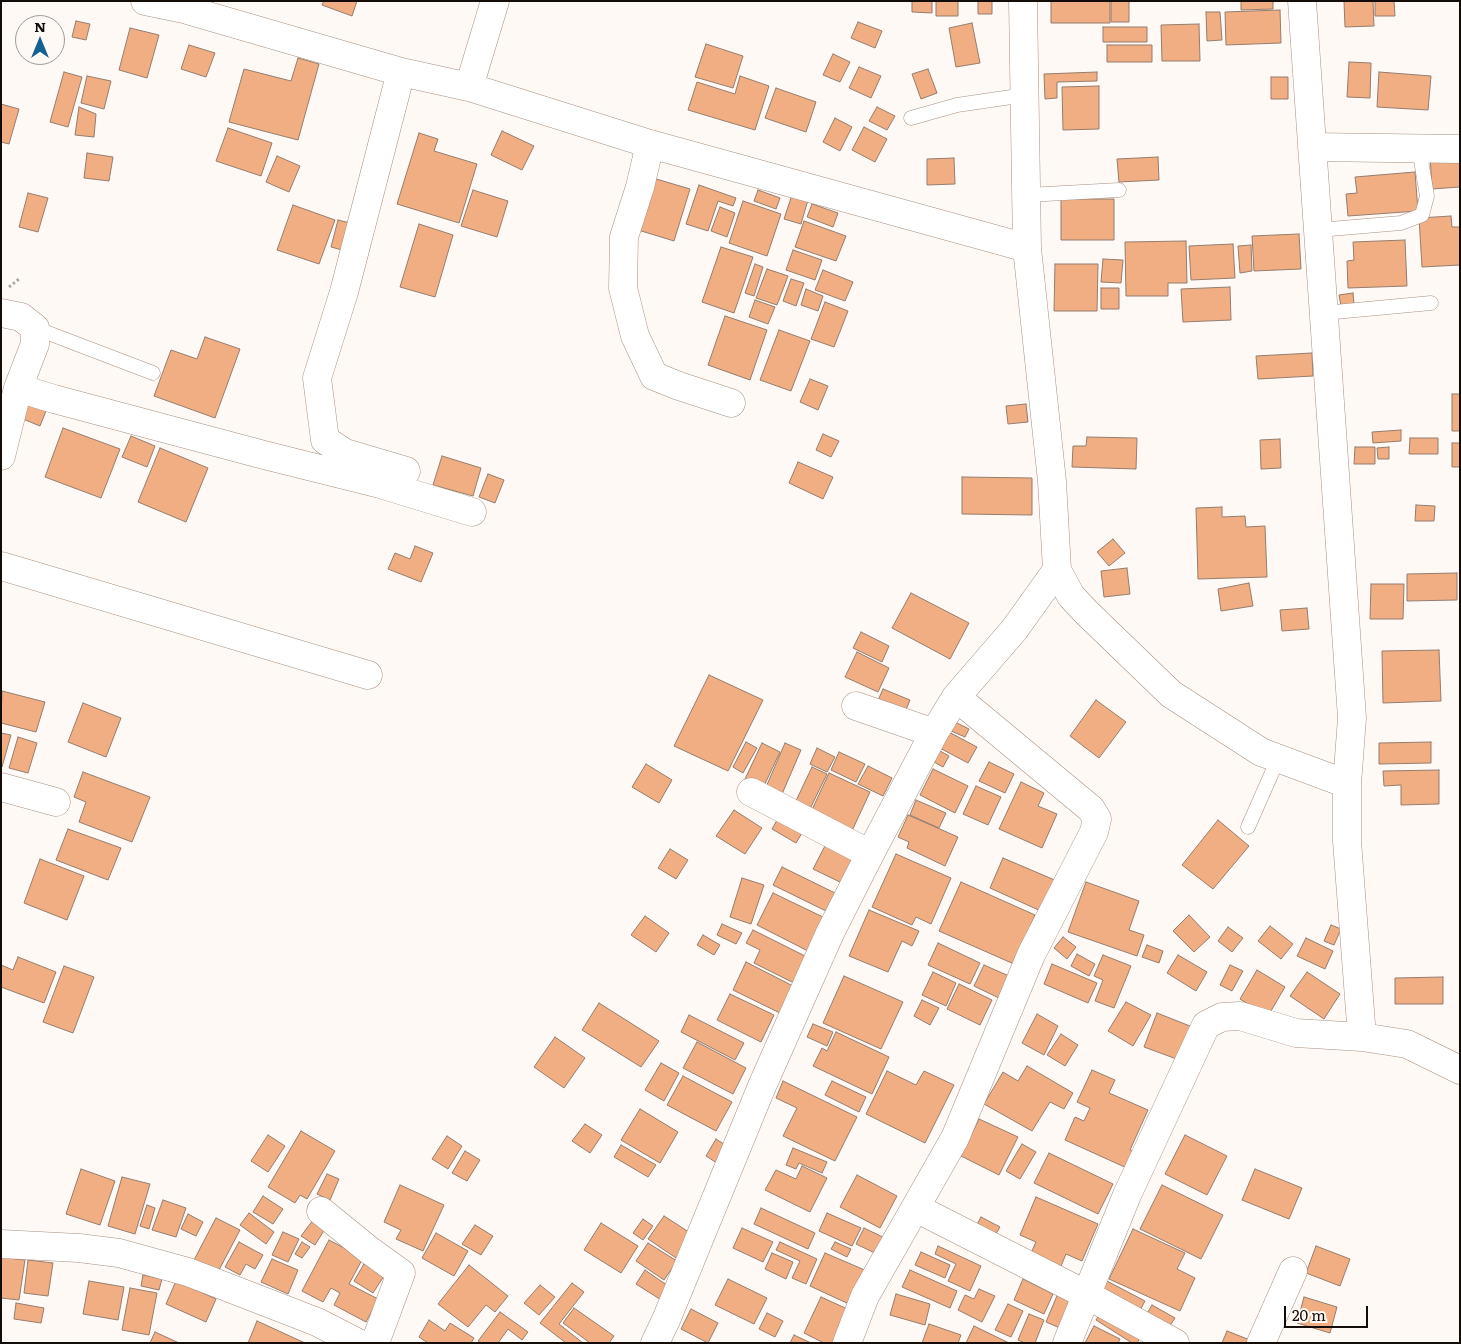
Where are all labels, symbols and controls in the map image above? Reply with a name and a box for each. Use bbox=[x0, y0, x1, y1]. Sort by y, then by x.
north arrow bbox=[15, 15, 65, 65]
text: N bbox=[34, 16, 46, 36]
scale bar bbox=[1286, 1296, 1370, 1328]
text: 20 m bbox=[1292, 1303, 1326, 1326]

